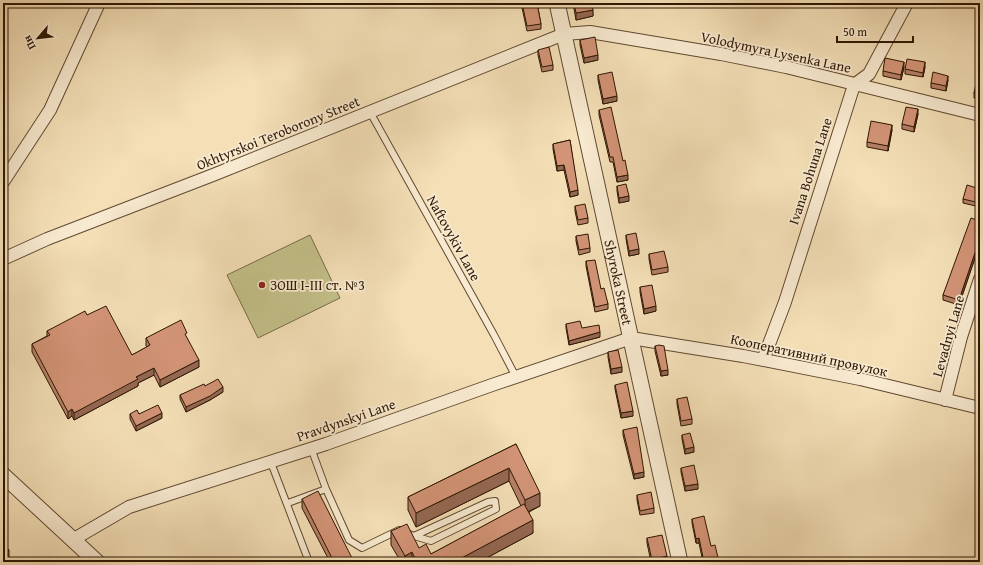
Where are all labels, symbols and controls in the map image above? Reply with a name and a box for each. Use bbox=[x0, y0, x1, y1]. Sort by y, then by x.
north arrow bbox=[18, 18, 58, 58]
scale bar bbox=[837, 18, 913, 44]
text: 50 m bbox=[843, 23, 867, 40]
street label: Volodymyra Lysenka Lane bbox=[699, 26, 853, 78]
text: Пн bbox=[19, 32, 40, 53]
street label: Okhtyrskoi Teroborony Street bbox=[193, 91, 363, 175]
street label: Ivana Bohuna Lane bbox=[783, 115, 837, 227]
street label: Naftovykiv Lane bbox=[422, 192, 486, 285]
street label: Shyroka Street bbox=[599, 238, 638, 327]
place label: ЗОШ І-ІІІ ст. №3 bbox=[270, 275, 365, 295]
marker: ЗОШ І-ІІІ ст. №3 bbox=[257, 280, 267, 290]
street label: Levadnyi Lane bbox=[927, 293, 969, 379]
street label: Кооперативний провулок bbox=[729, 329, 890, 382]
street label: Pravdynskyi Lane bbox=[294, 394, 399, 446]

